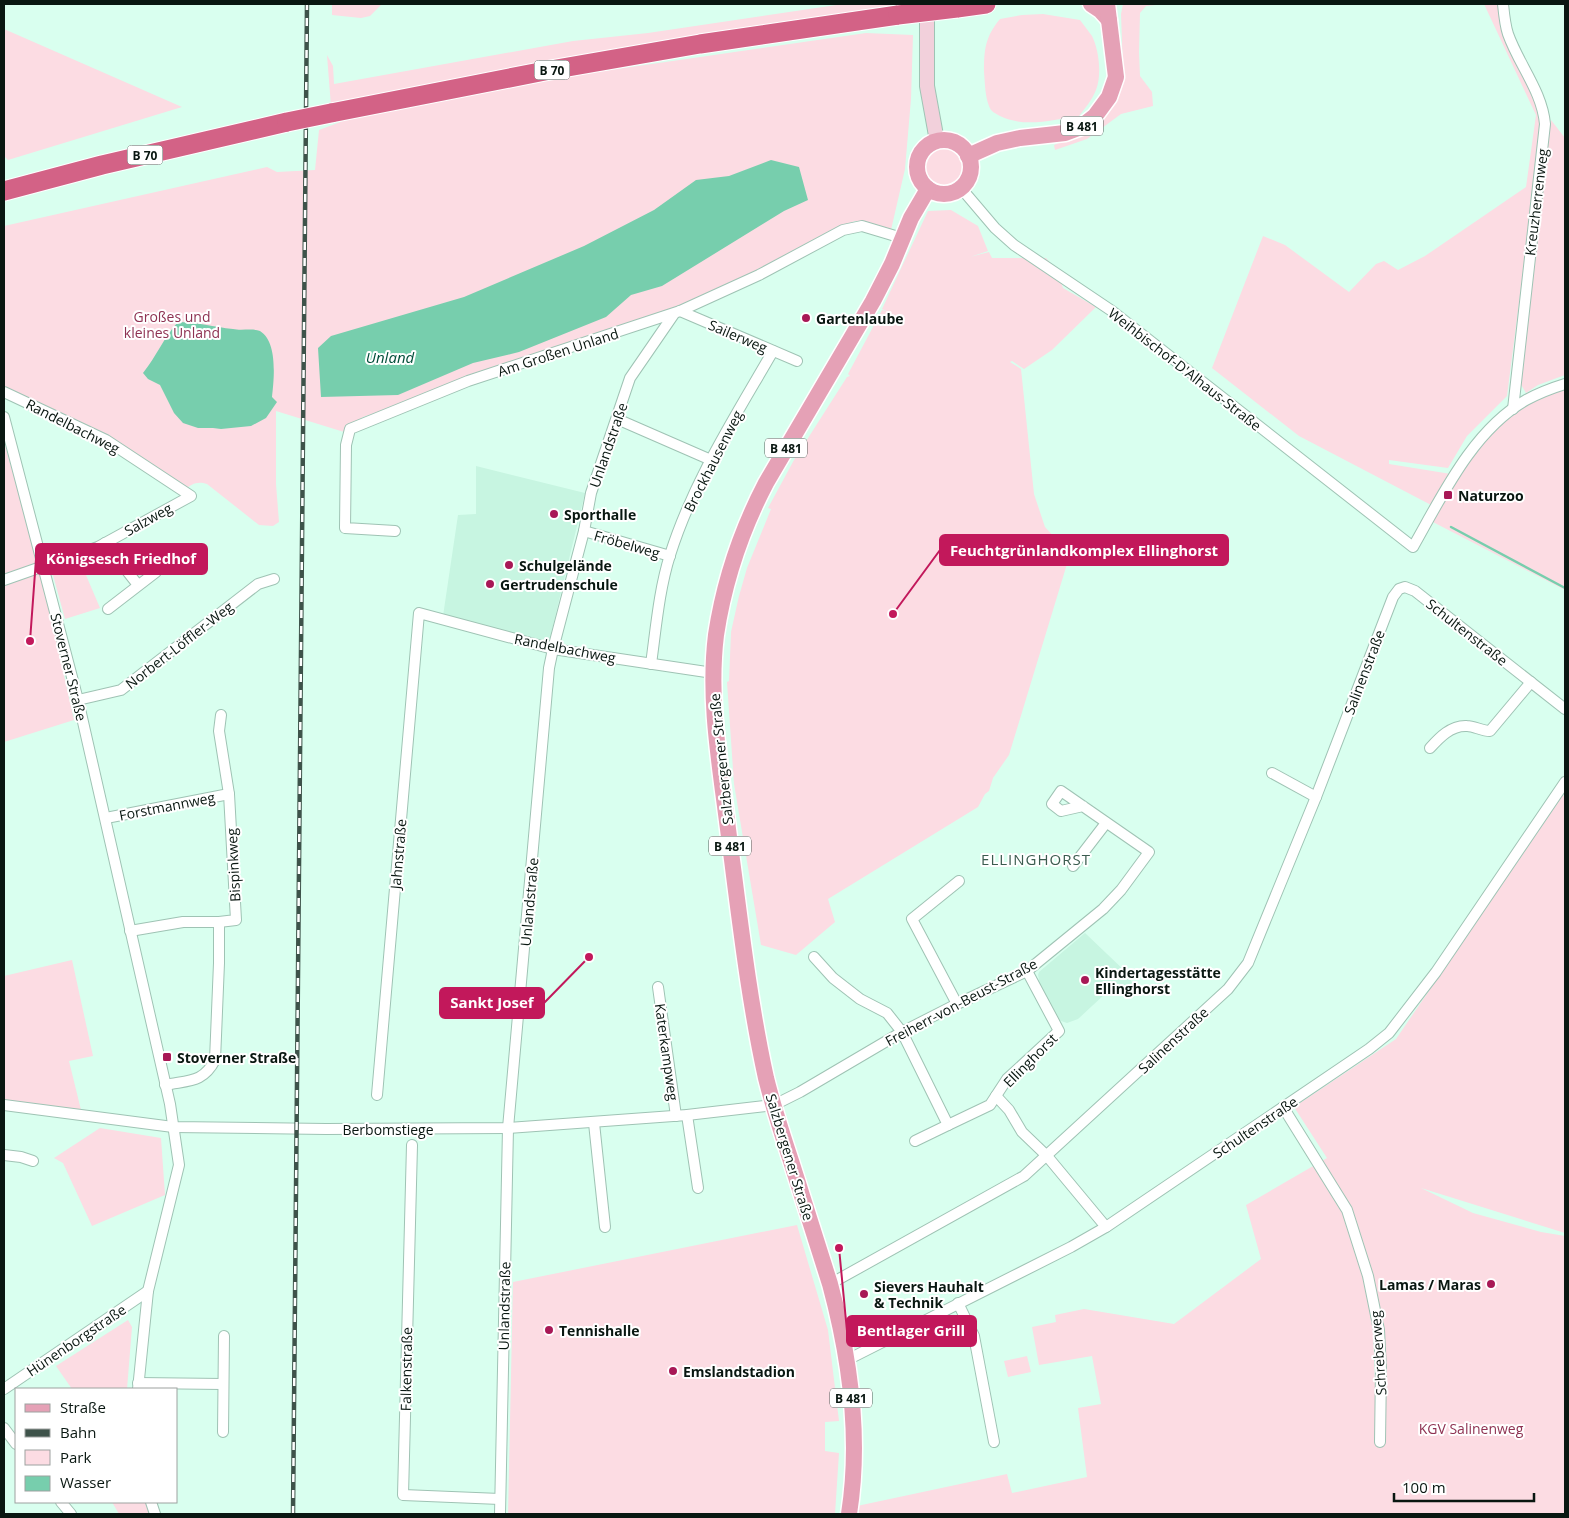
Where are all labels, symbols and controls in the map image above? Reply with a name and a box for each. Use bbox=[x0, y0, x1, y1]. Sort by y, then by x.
road number: B 70 bbox=[534, 60, 570, 80]
road number: B 481 bbox=[1061, 116, 1103, 136]
road number: B 70 bbox=[128, 146, 162, 164]
street label: Kreuzherrenweg bbox=[1520, 147, 1552, 257]
street label: Weihbischof-D'Alhaus-Straße bbox=[1105, 303, 1265, 435]
park label: Großes und kleines Unland bbox=[124, 307, 220, 342]
place label: Gartenlaube bbox=[816, 309, 904, 328]
marker: Gartenlaube bbox=[800, 312, 812, 324]
street label: Sailerweg bbox=[706, 315, 771, 357]
street label: Am Großen Unland bbox=[495, 324, 621, 380]
water label: Unland bbox=[366, 347, 415, 367]
street label: Randelbachweg bbox=[23, 394, 124, 458]
street label: Unlandstraße bbox=[585, 400, 632, 490]
street label: Brockhausenweg bbox=[679, 407, 747, 515]
road number: B 481 bbox=[765, 438, 807, 458]
place label: Naturzoo bbox=[1458, 486, 1524, 505]
marker: Naturzoo bbox=[1442, 489, 1454, 501]
street label: Salzweg bbox=[121, 498, 176, 540]
place label: Sporthalle bbox=[564, 505, 636, 524]
marker: Sporthalle bbox=[548, 508, 560, 520]
street label: Fröbelweg bbox=[592, 526, 663, 563]
callout: Feuchtgrünlandkomplex Ellinghorst bbox=[940, 535, 1228, 565]
text: Feuchtgrünlandkomplex Ellinghorst bbox=[950, 540, 1219, 560]
callout: Königsesch Friedhof bbox=[36, 544, 207, 574]
text: Königsesch Friedhof bbox=[46, 548, 197, 568]
place label: Schulgelände bbox=[519, 556, 612, 575]
marker: Schulgelände bbox=[503, 559, 515, 571]
place label: Gertrudenschule bbox=[500, 575, 618, 594]
marker: Gertrudenschule bbox=[484, 578, 496, 590]
street label: Schultenstraße bbox=[1422, 594, 1512, 670]
street label: Norbert-Löffler-Weg bbox=[121, 597, 237, 693]
street label: Stoverner Straße bbox=[46, 611, 92, 723]
street label: Salinenstraße bbox=[1339, 627, 1389, 717]
street label: Randelbachweg bbox=[513, 629, 618, 667]
street label: Salzbergener Straße bbox=[705, 692, 737, 825]
street label: Forstmannweg bbox=[117, 787, 217, 825]
street label: Jahnstraße bbox=[385, 818, 411, 892]
street label: Bispinkweg bbox=[222, 827, 244, 902]
road number: B 481 bbox=[709, 836, 751, 856]
district label: ELLINGHORST bbox=[981, 849, 1091, 869]
street label: Unlandstraße bbox=[516, 857, 542, 947]
street label: Freiherr-von-Beust-Straße bbox=[882, 954, 1040, 1050]
place label: Kindertagesstätte Ellinghorst bbox=[1095, 963, 1221, 998]
marker: Kindertagesstätte Ellinghorst bbox=[1079, 974, 1091, 986]
callout: Sankt Josef bbox=[440, 988, 544, 1018]
text: Sankt Josef bbox=[450, 992, 535, 1012]
street label: Katerkampweg bbox=[651, 1002, 683, 1102]
street label: Salinenstraße bbox=[1134, 1003, 1212, 1077]
street label: Ellinghorst bbox=[999, 1029, 1061, 1091]
place label: Stoverner Straße bbox=[177, 1048, 296, 1067]
marker: Stoverner Straße bbox=[161, 1051, 173, 1063]
street label: Salzbergener Straße bbox=[762, 1091, 818, 1223]
street label: Schultenstraße bbox=[1209, 1092, 1301, 1162]
street label: Berbomstiege bbox=[342, 1120, 434, 1139]
street label: Unlandstraße bbox=[494, 1261, 514, 1351]
place label: Lamas / Maras bbox=[1379, 1275, 1481, 1294]
place label: Sievers Hauhalt & Technik bbox=[874, 1277, 984, 1312]
marker: Lamas / Maras bbox=[1485, 1278, 1497, 1290]
marker: Sievers Hauhalt & Technik bbox=[858, 1288, 870, 1300]
street label: Hünenborgstraße bbox=[23, 1300, 130, 1380]
street label: Schreberweg bbox=[1366, 1310, 1390, 1396]
callout: Bentlager Grill bbox=[847, 1316, 976, 1346]
text: Bentlager Grill bbox=[857, 1320, 965, 1340]
place label: Tennishalle bbox=[559, 1321, 640, 1340]
marker: Tennishalle bbox=[543, 1324, 555, 1336]
street label: Falkenstraße bbox=[396, 1327, 416, 1411]
place label: Emslandstadion bbox=[683, 1362, 795, 1381]
marker: Emslandstadion bbox=[667, 1365, 679, 1377]
legend bbox=[15, 1388, 178, 1503]
road number: B 481 bbox=[830, 1389, 872, 1408]
text: Straße bbox=[60, 1397, 106, 1417]
park label: KGV Salinenweg bbox=[1419, 1419, 1524, 1438]
text: Bahn bbox=[60, 1422, 96, 1442]
text: Park bbox=[60, 1447, 91, 1467]
scale bar bbox=[1394, 1470, 1534, 1502]
text: Wasser bbox=[60, 1472, 111, 1492]
text: 100 m bbox=[1402, 1477, 1446, 1497]

